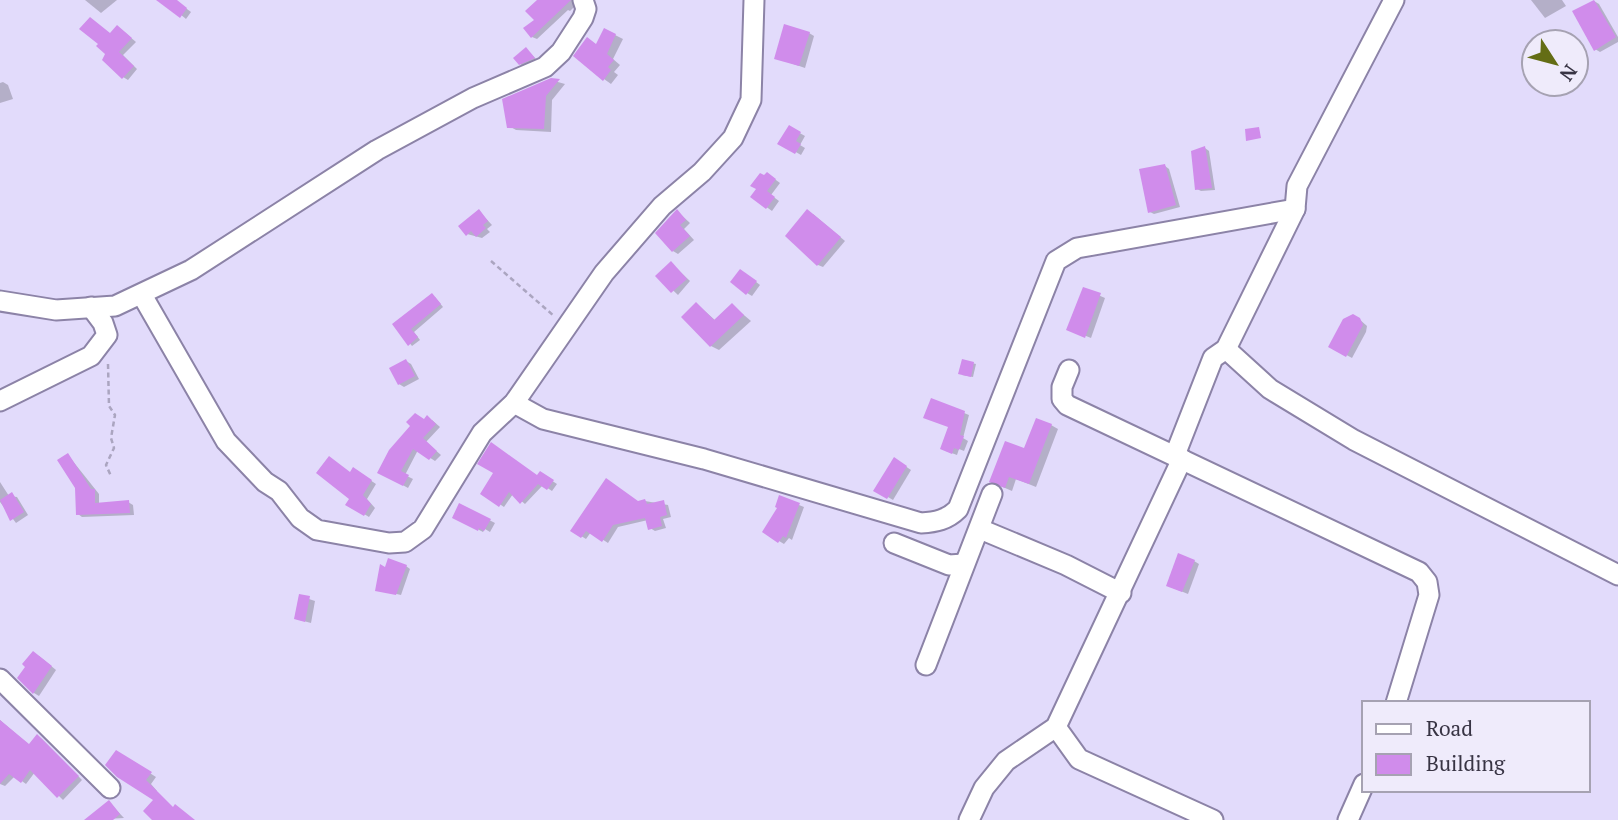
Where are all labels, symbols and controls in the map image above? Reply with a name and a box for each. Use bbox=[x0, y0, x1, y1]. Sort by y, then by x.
north arrow bbox=[1520, 28, 1590, 98]
text: N bbox=[1554, 60, 1584, 87]
legend bbox=[1362, 701, 1590, 792]
text: Road bbox=[1426, 714, 1473, 742]
text: Building bbox=[1426, 749, 1506, 777]

